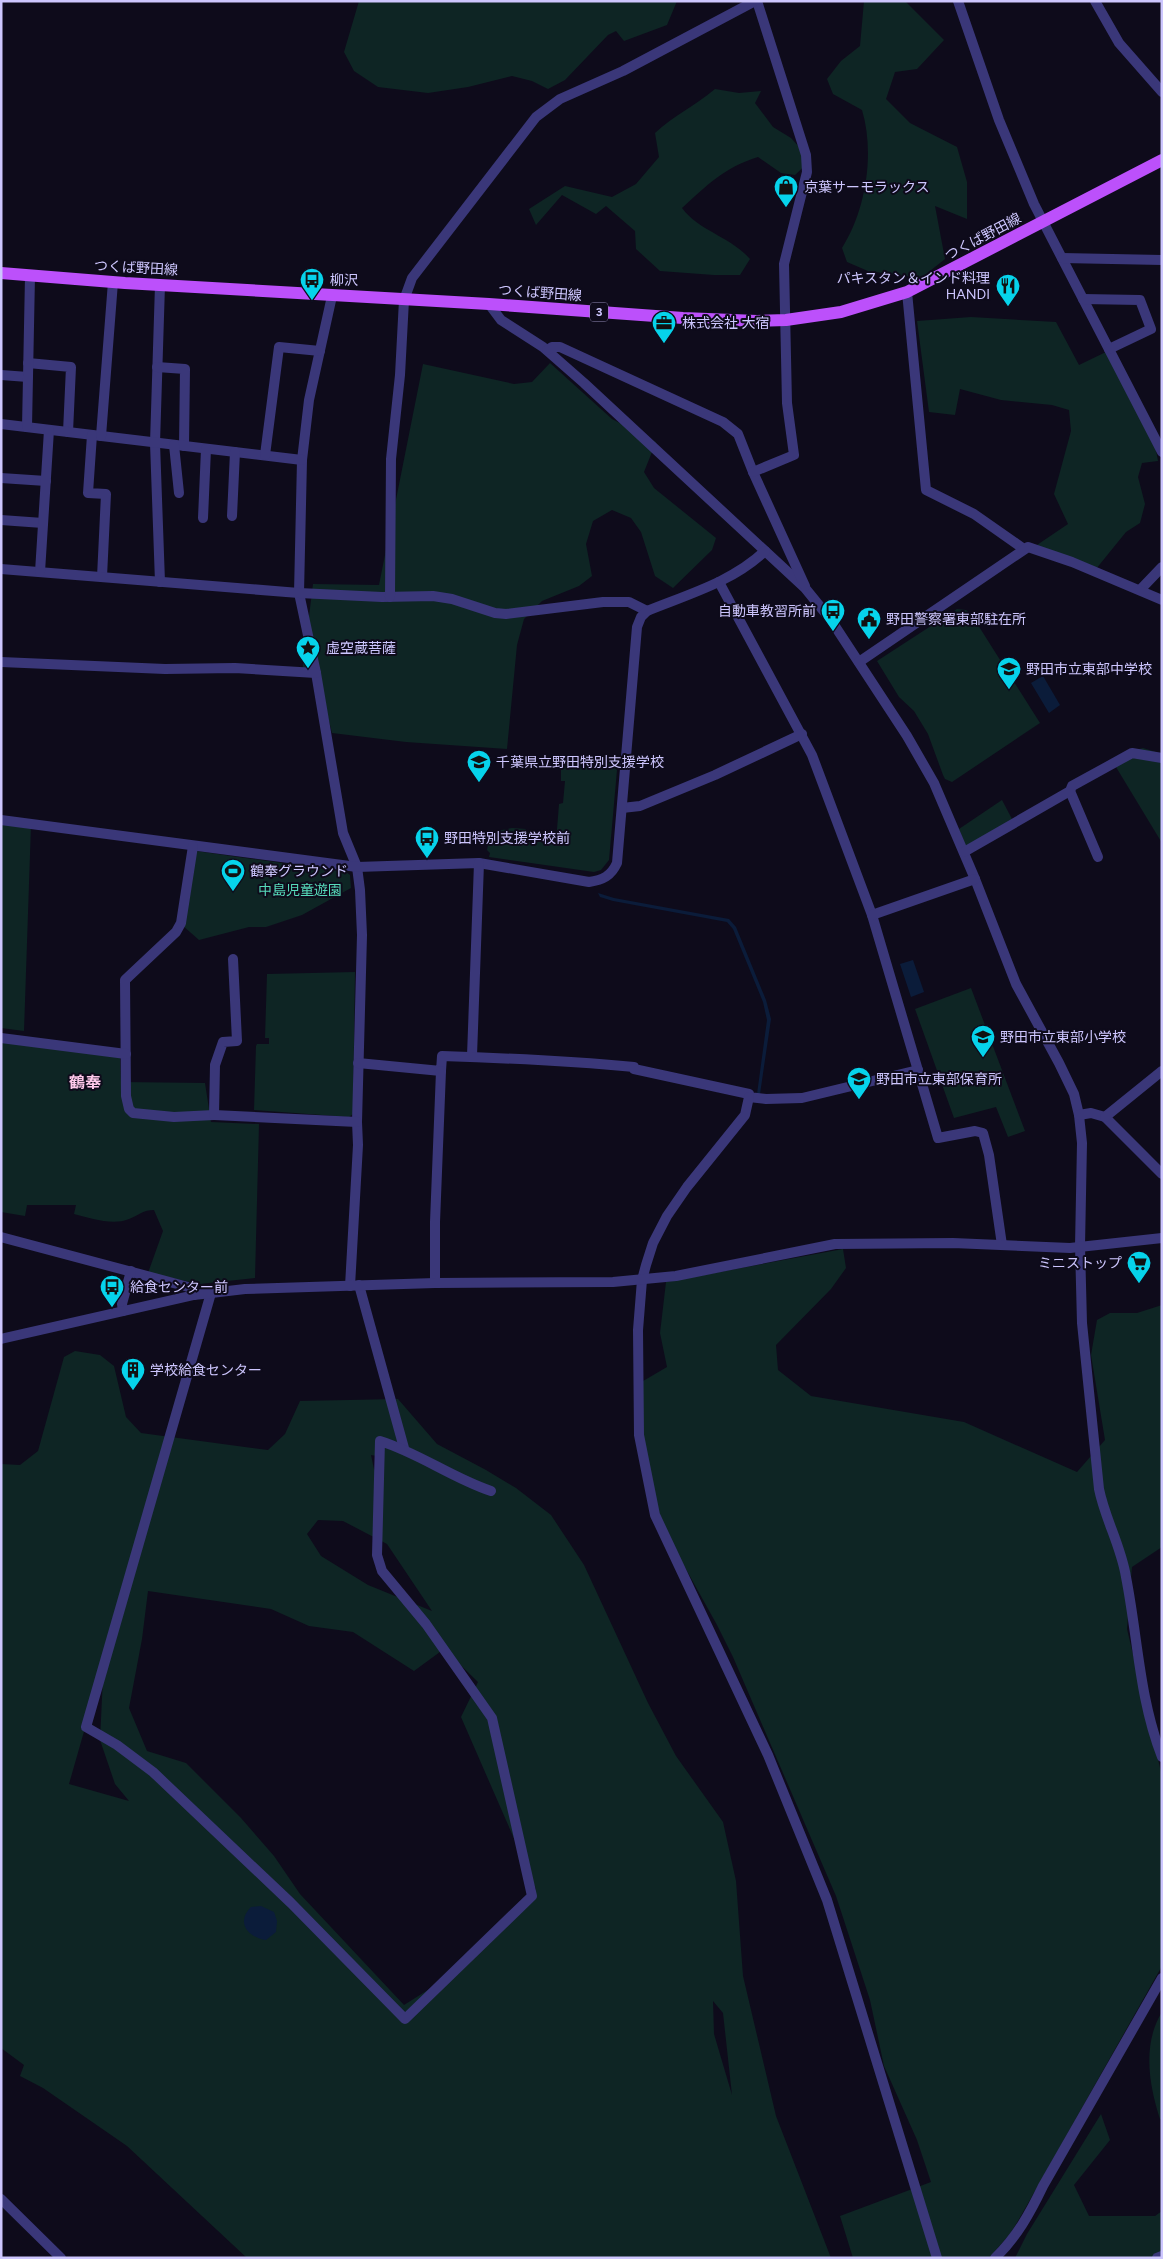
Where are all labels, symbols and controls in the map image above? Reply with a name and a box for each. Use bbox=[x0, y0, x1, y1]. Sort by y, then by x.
shop icon: 京葉サーモラックス bbox=[773, 174, 799, 208]
place label: 京葉サーモラックス bbox=[804, 179, 930, 196]
street label: つくば野田線 bbox=[942, 210, 1024, 264]
street label: つくば野田線 bbox=[94, 257, 178, 279]
bus stop icon: 柳沢 bbox=[299, 267, 325, 301]
place label: パキスタン＆インド料理 HANDI bbox=[836, 270, 990, 303]
place label: 柳沢 bbox=[330, 272, 358, 289]
restaurant icon: パキスタン＆インド料理 HANDI bbox=[995, 273, 1021, 307]
street label: つくば野田線 bbox=[498, 282, 582, 304]
road number: 3 bbox=[590, 302, 608, 322]
office icon: 株式会社 大宿 bbox=[651, 310, 677, 344]
place label: 株式会社 大宿 bbox=[682, 315, 769, 332]
bus stop icon: 自動車教習所前 bbox=[820, 598, 846, 632]
place label: 自動車教習所前 bbox=[718, 603, 816, 620]
public building icon: 野田警察署東部駐在所 bbox=[856, 606, 882, 640]
place label: 野田警察署東部駐在所 bbox=[886, 611, 1026, 628]
place icon: 虚空蔵菩薩 bbox=[295, 635, 321, 669]
place label: 虚空蔵菩薩 bbox=[326, 640, 396, 657]
school or university icon: 野田市立東部中学校 bbox=[996, 656, 1022, 690]
place label: 野田市立東部中学校 bbox=[1026, 661, 1152, 678]
school or university icon: 千葉県立野田特別支援学校 bbox=[466, 749, 492, 783]
place label: 千葉県立野田特別支援学校 bbox=[496, 754, 664, 771]
bus stop icon: 野田特別支援学校前 bbox=[414, 825, 440, 859]
place label: 野田特別支援学校前 bbox=[444, 830, 570, 847]
sports icon: 鶴奉グラウンド bbox=[220, 858, 246, 892]
place label: 鶴奉グラウンド bbox=[250, 863, 348, 880]
park label: 中島児童遊園 bbox=[258, 882, 342, 899]
school or university icon: 野田市立東部小学校 bbox=[970, 1024, 996, 1058]
place label: 野田市立東部小学校 bbox=[1000, 1029, 1126, 1046]
school or university icon: 野田市立東部保育所 bbox=[846, 1066, 872, 1100]
place label: 野田市立東部保育所 bbox=[876, 1071, 1002, 1088]
district label: 鶴奉 bbox=[69, 1073, 101, 1092]
supermarket icon: ミニストップ bbox=[1126, 1250, 1152, 1284]
place label: ミニストップ bbox=[1038, 1255, 1122, 1272]
bus stop icon: 給食センター前 bbox=[99, 1274, 125, 1308]
place label: 給食センター前 bbox=[130, 1279, 228, 1296]
building icon: 学校給食センター bbox=[120, 1357, 146, 1391]
place label: 学校給食センター bbox=[150, 1362, 262, 1379]

